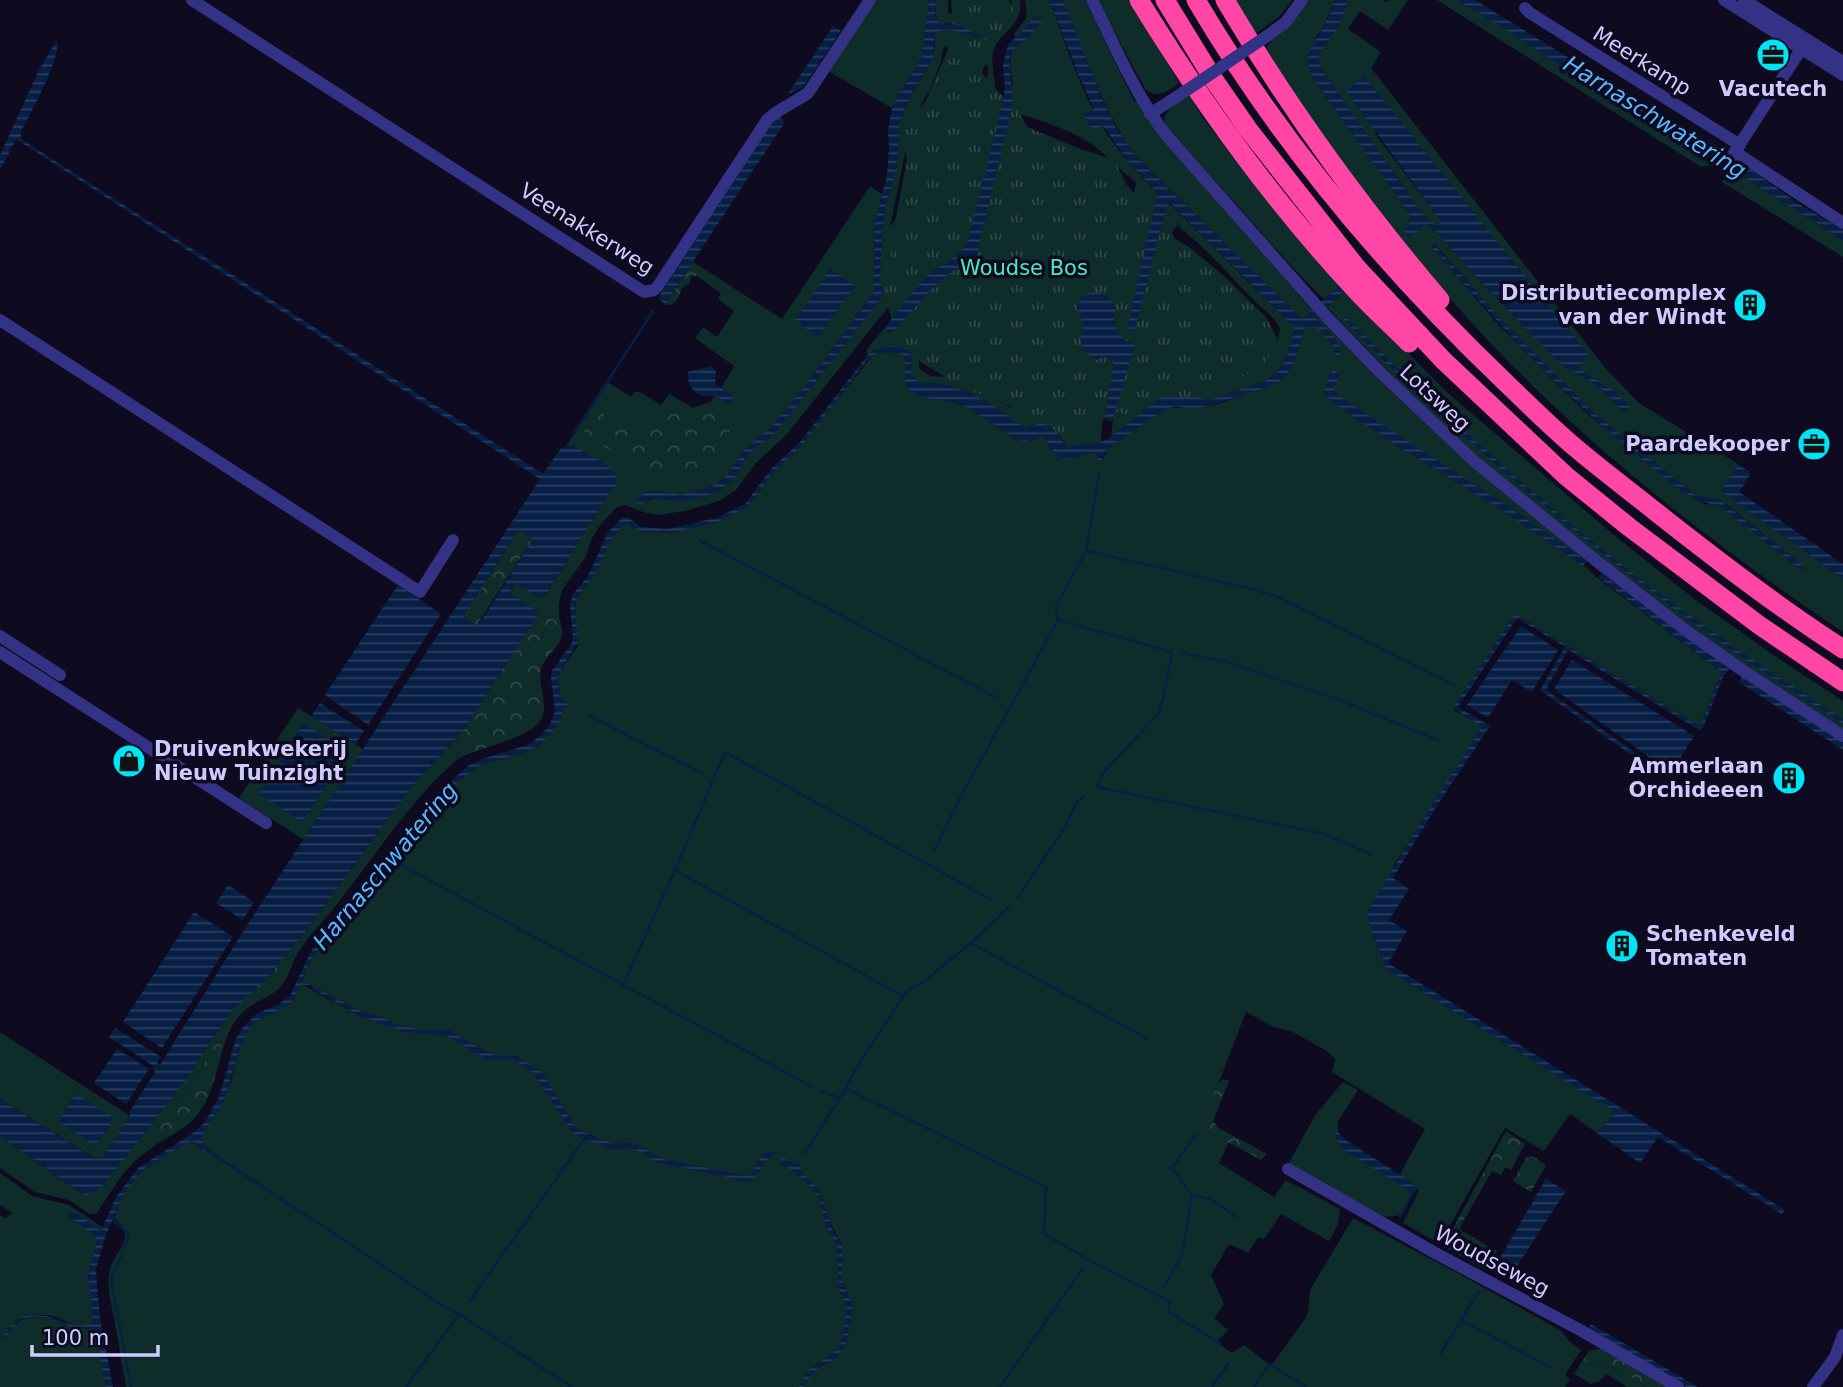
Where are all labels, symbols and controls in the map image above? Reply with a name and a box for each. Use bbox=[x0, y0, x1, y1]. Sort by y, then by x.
street label: Meerkamp bbox=[1589, 21, 1695, 101]
office icon: Vacutech bbox=[1754, 36, 1792, 74]
water label: Harnaschwatering bbox=[1559, 50, 1751, 184]
place label: Vacutech bbox=[1719, 77, 1827, 101]
street label: Veenakkerweg bbox=[516, 178, 658, 280]
park label: Woudse Bos bbox=[960, 256, 1088, 280]
place label: Distributiecomplex van der Windt bbox=[1501, 281, 1726, 329]
building icon: Distributiecomplex van der Windt bbox=[1731, 286, 1769, 324]
street label: Lotsweg bbox=[1395, 360, 1475, 436]
office icon: Paardekooper bbox=[1795, 425, 1833, 463]
place label: Paardekooper bbox=[1625, 432, 1791, 456]
place label: Druivenkwekerij Nieuw Tuinzight bbox=[154, 737, 347, 785]
shop icon: Druivenkwekerij Nieuw Tuinzight bbox=[110, 742, 148, 780]
place label: Ammerlaan Orchideeen bbox=[1628, 754, 1764, 802]
building icon: Ammerlaan Orchideeen bbox=[1770, 759, 1808, 797]
water label: Harnaschwatering bbox=[308, 777, 462, 955]
place label: Schenkeveld Tomaten bbox=[1646, 922, 1796, 970]
building icon: Schenkeveld Tomaten bbox=[1603, 927, 1641, 965]
street label: Woudseweg bbox=[1431, 1221, 1553, 1301]
scale bar bbox=[32, 1314, 158, 1358]
text: 100 m bbox=[42, 1326, 109, 1350]

